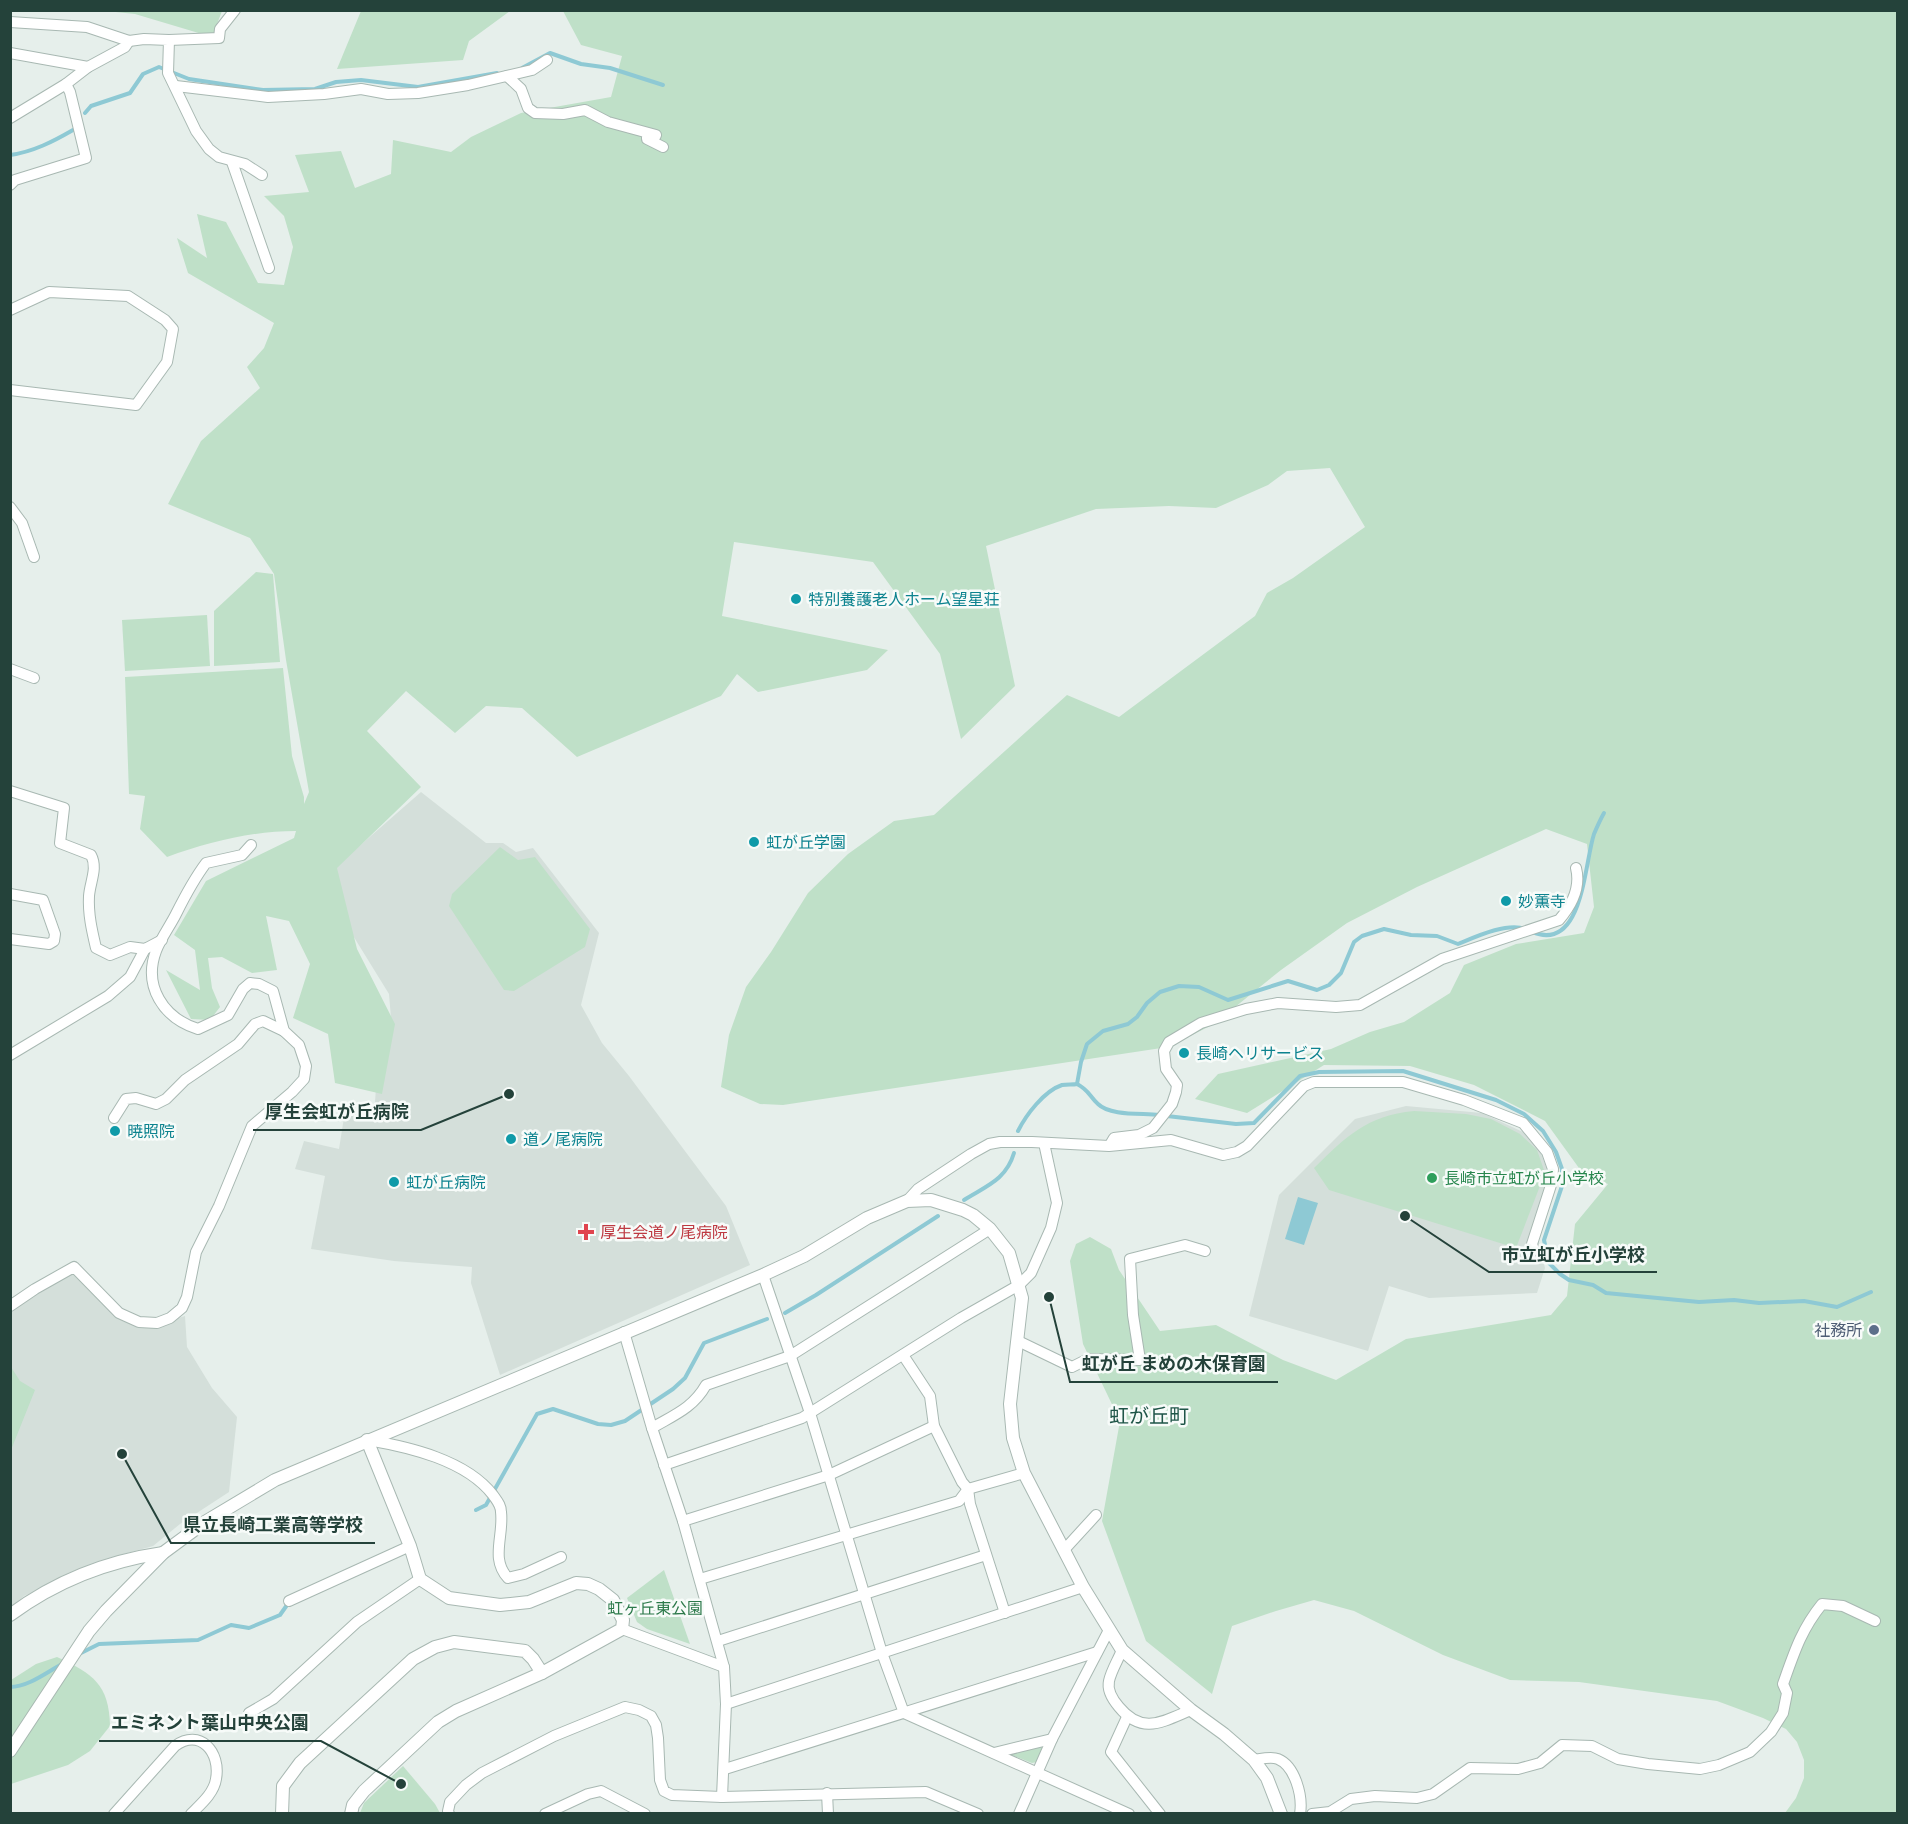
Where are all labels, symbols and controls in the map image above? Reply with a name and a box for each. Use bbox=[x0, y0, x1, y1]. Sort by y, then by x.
place label: 特別養護老人ホーム望星荘 bbox=[808, 590, 1000, 609]
marker: 特別養護老人ホーム望星荘 bbox=[789, 592, 803, 606]
place label: 虹が丘学園 bbox=[766, 833, 846, 852]
marker: 虹が丘学園 bbox=[747, 835, 761, 849]
place label: 妙薫寺 bbox=[1518, 892, 1566, 911]
marker: 妙薫寺 bbox=[1499, 894, 1513, 908]
place label: 長崎ヘリサービス bbox=[1196, 1044, 1324, 1063]
marker: 長崎ヘリサービス bbox=[1177, 1046, 1191, 1060]
callout: 厚生会虹が丘病院 bbox=[253, 1094, 421, 1130]
text: 厚生会虹が丘病院 bbox=[265, 1101, 409, 1123]
place label: 暁照院 bbox=[127, 1122, 175, 1141]
marker: 暁照院 bbox=[108, 1124, 122, 1138]
place label: 道ノ尾病院 bbox=[523, 1130, 603, 1149]
marker: 道ノ尾病院 bbox=[504, 1132, 518, 1146]
place label: 長崎市立虹が丘小学校 bbox=[1444, 1169, 1604, 1188]
marker: 長崎市立虹が丘小学校 bbox=[1425, 1171, 1439, 1185]
place label: 虹が丘病院 bbox=[406, 1173, 486, 1192]
marker: 虹が丘病院 bbox=[387, 1175, 401, 1189]
marker: 厚生会道ノ尾病院 bbox=[577, 1223, 595, 1241]
place label: 厚生会道ノ尾病院 bbox=[600, 1223, 728, 1242]
callout: 市立虹が丘小学校 bbox=[1489, 1236, 1657, 1272]
text: 市立虹が丘小学校 bbox=[1501, 1244, 1645, 1266]
place label: 社務所 bbox=[1814, 1321, 1862, 1340]
marker: 社務所 bbox=[1867, 1323, 1881, 1337]
callout: 虹が丘 まめの木保育園 bbox=[1070, 1346, 1278, 1382]
text: 虹が丘 まめの木保育園 bbox=[1082, 1353, 1266, 1375]
district label: 虹が丘町 bbox=[1109, 1404, 1189, 1428]
callout: 県立長崎工業高等学校 bbox=[171, 1507, 375, 1543]
text: 県立長崎工業高等学校 bbox=[183, 1514, 363, 1536]
park label: 虹ヶ丘東公園 bbox=[607, 1599, 703, 1618]
callout: エミネント葉山中央公園 bbox=[99, 1705, 321, 1741]
text: エミネント葉山中央公園 bbox=[111, 1712, 309, 1734]

